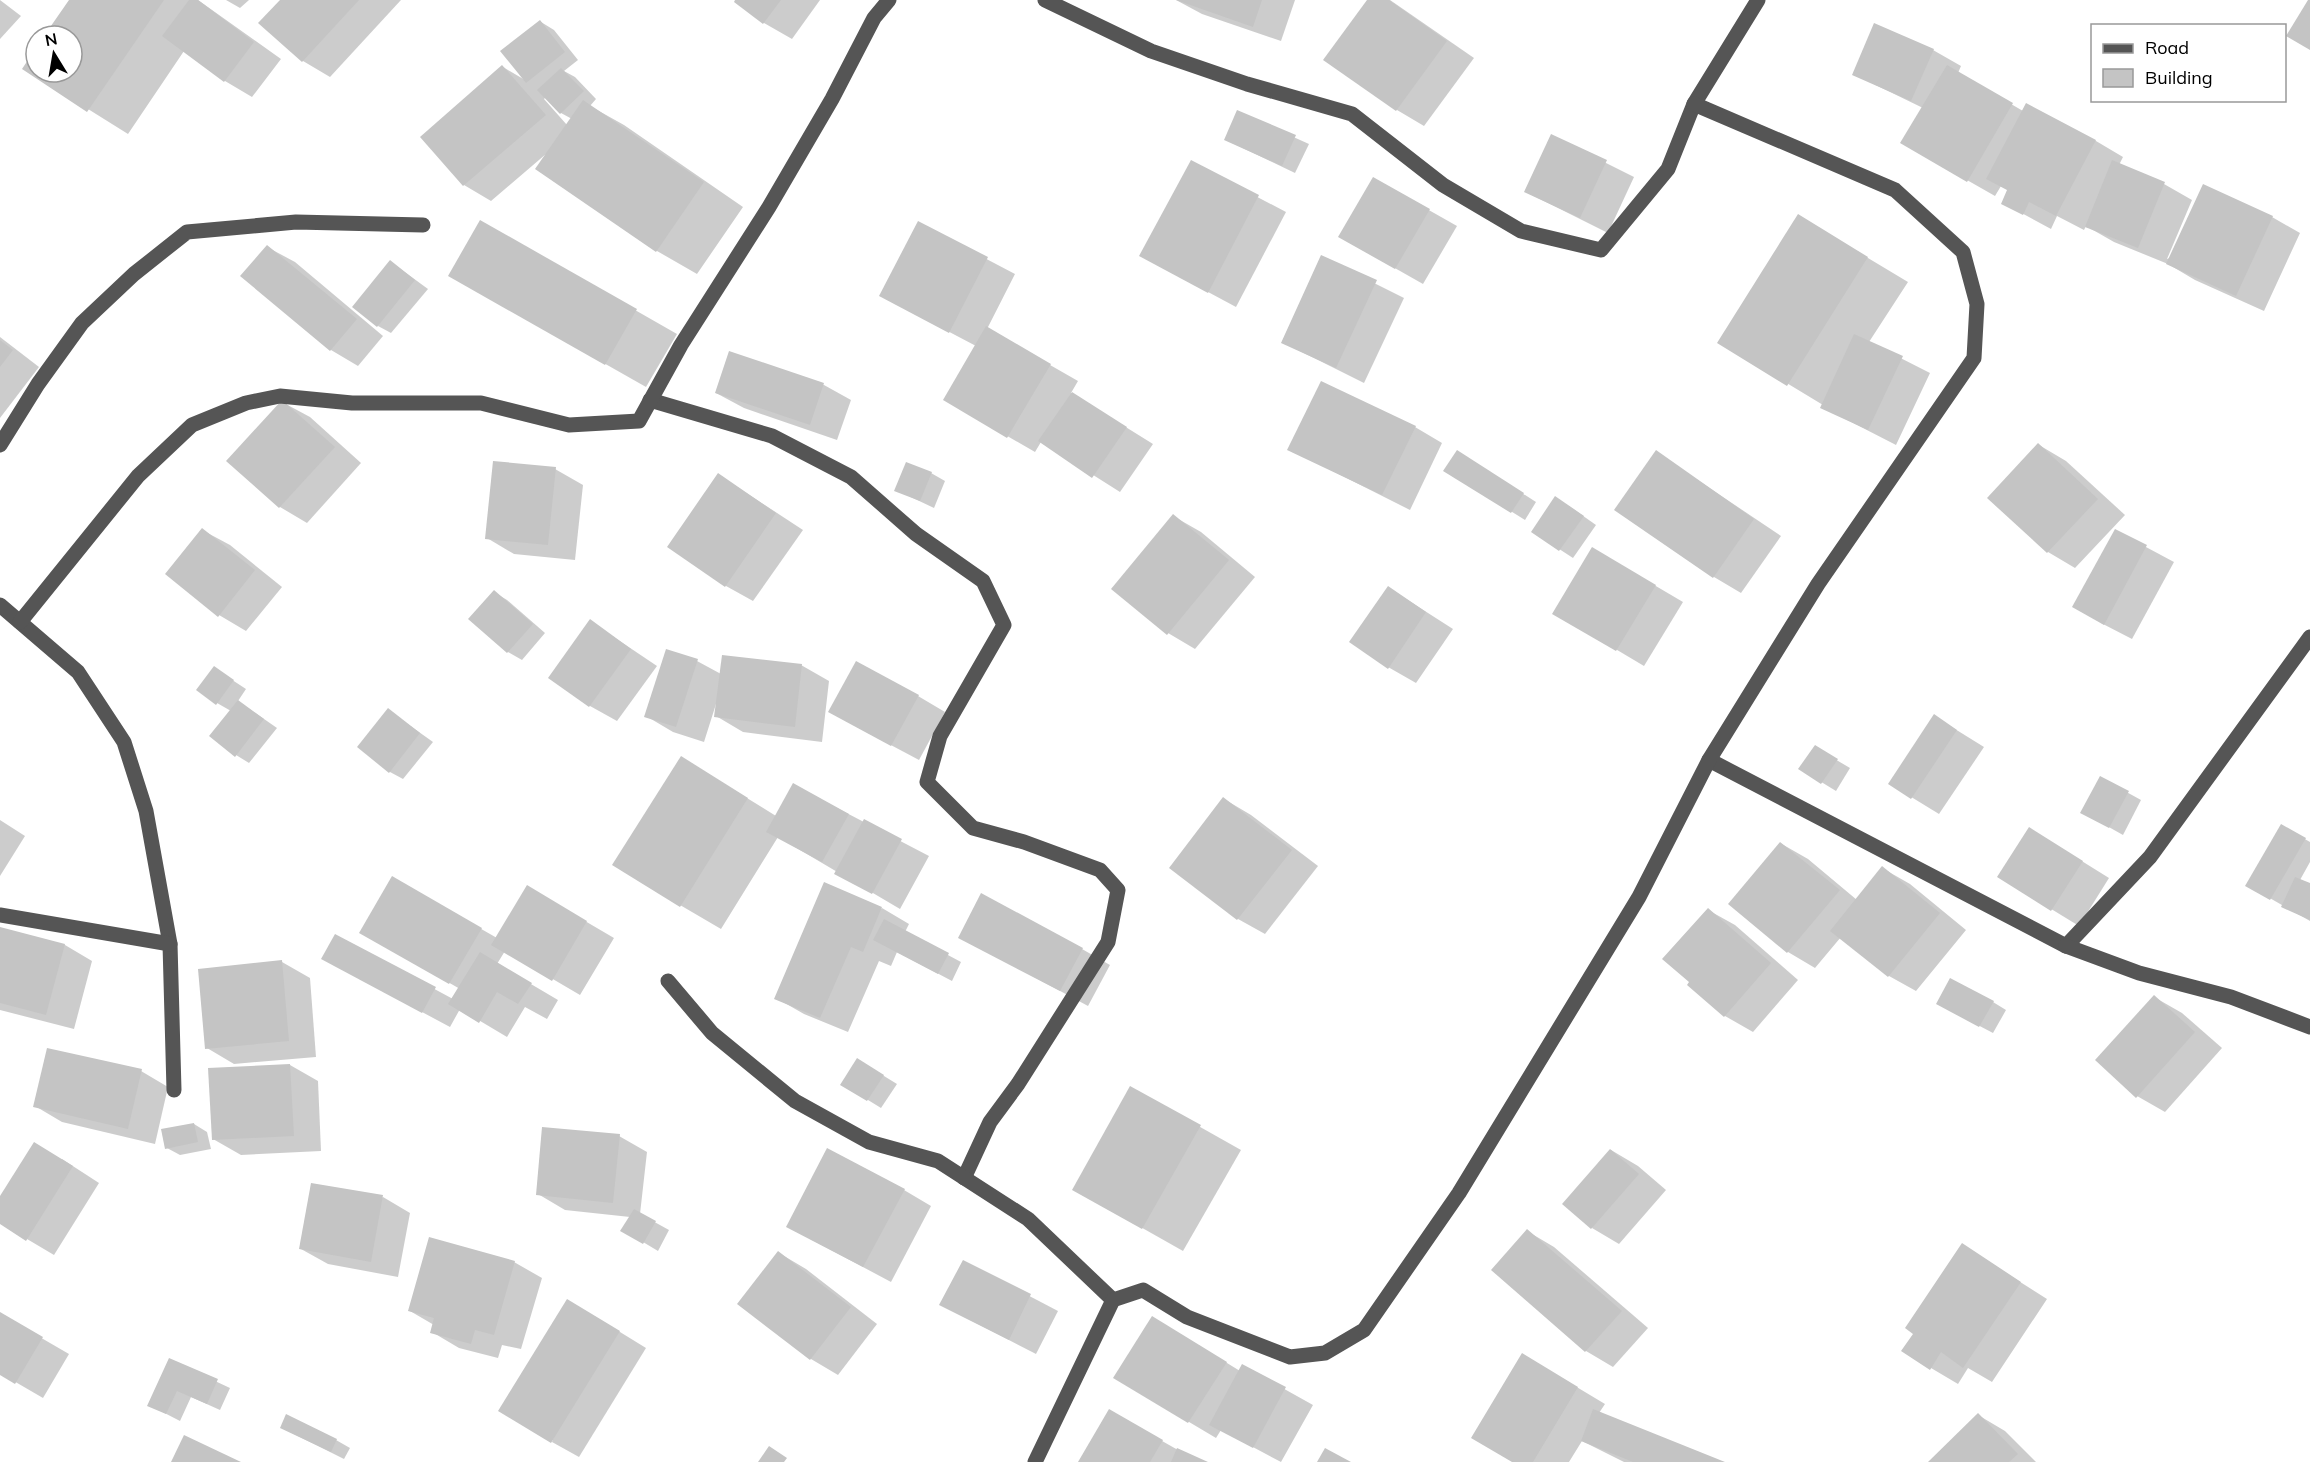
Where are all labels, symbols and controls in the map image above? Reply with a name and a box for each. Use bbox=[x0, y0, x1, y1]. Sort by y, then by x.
north arrow bbox=[24, 24, 84, 84]
legend bbox=[2091, 24, 2286, 102]
text: N bbox=[43, 28, 59, 50]
text: Road bbox=[2145, 36, 2189, 59]
text: Building bbox=[2145, 66, 2213, 89]

